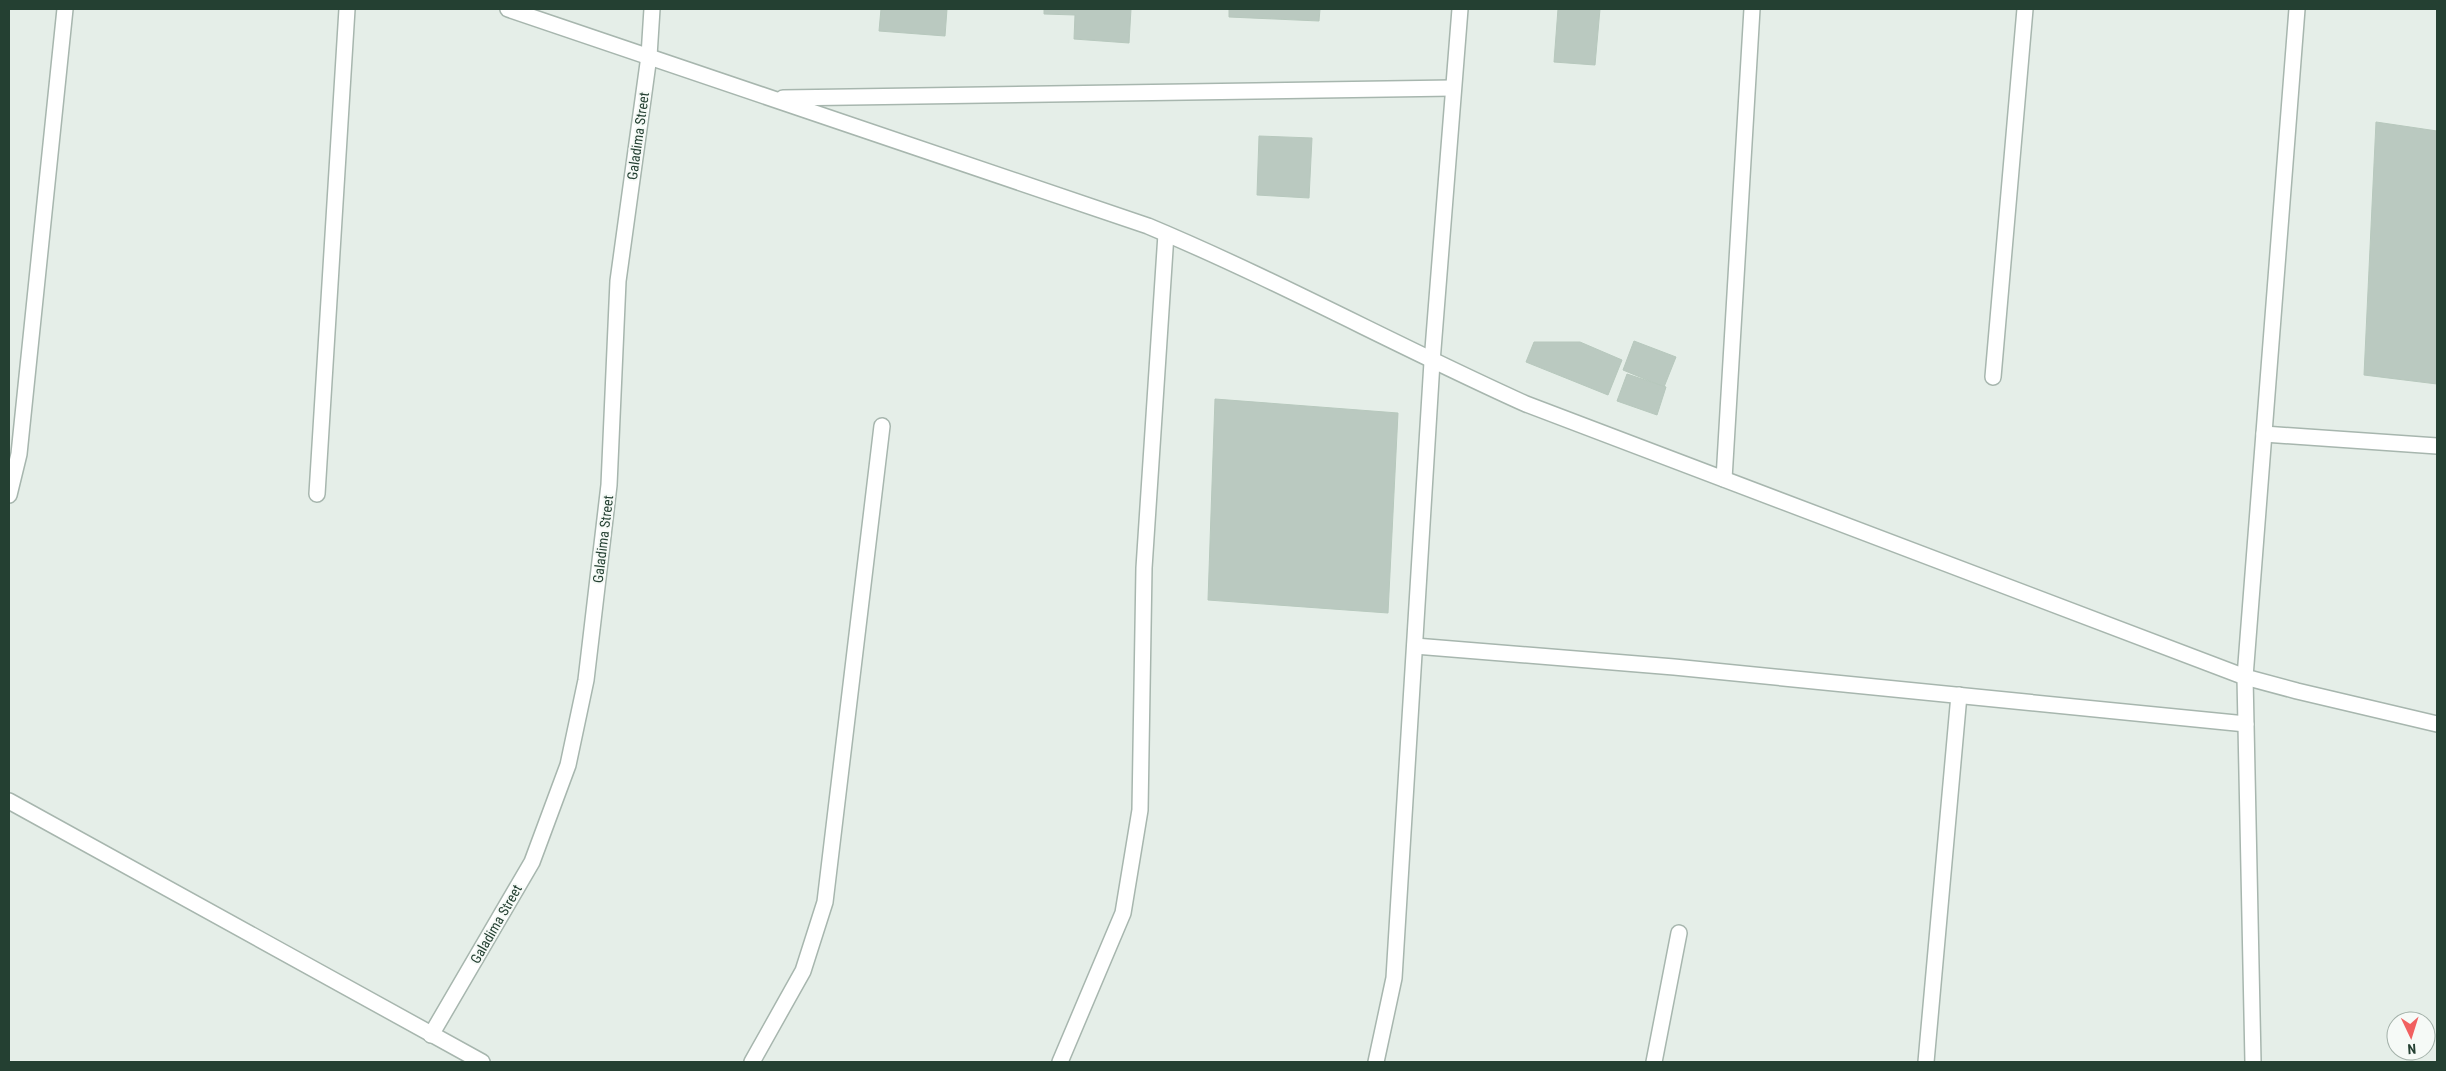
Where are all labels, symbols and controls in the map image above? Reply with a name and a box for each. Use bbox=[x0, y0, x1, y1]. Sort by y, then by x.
street label: Galadima Street bbox=[624, 91, 652, 181]
street label: Galadima Street bbox=[590, 494, 616, 584]
street label: Galadima Street bbox=[467, 882, 525, 966]
north arrow bbox=[2386, 1011, 2436, 1061]
text: N bbox=[2407, 1041, 2417, 1057]

